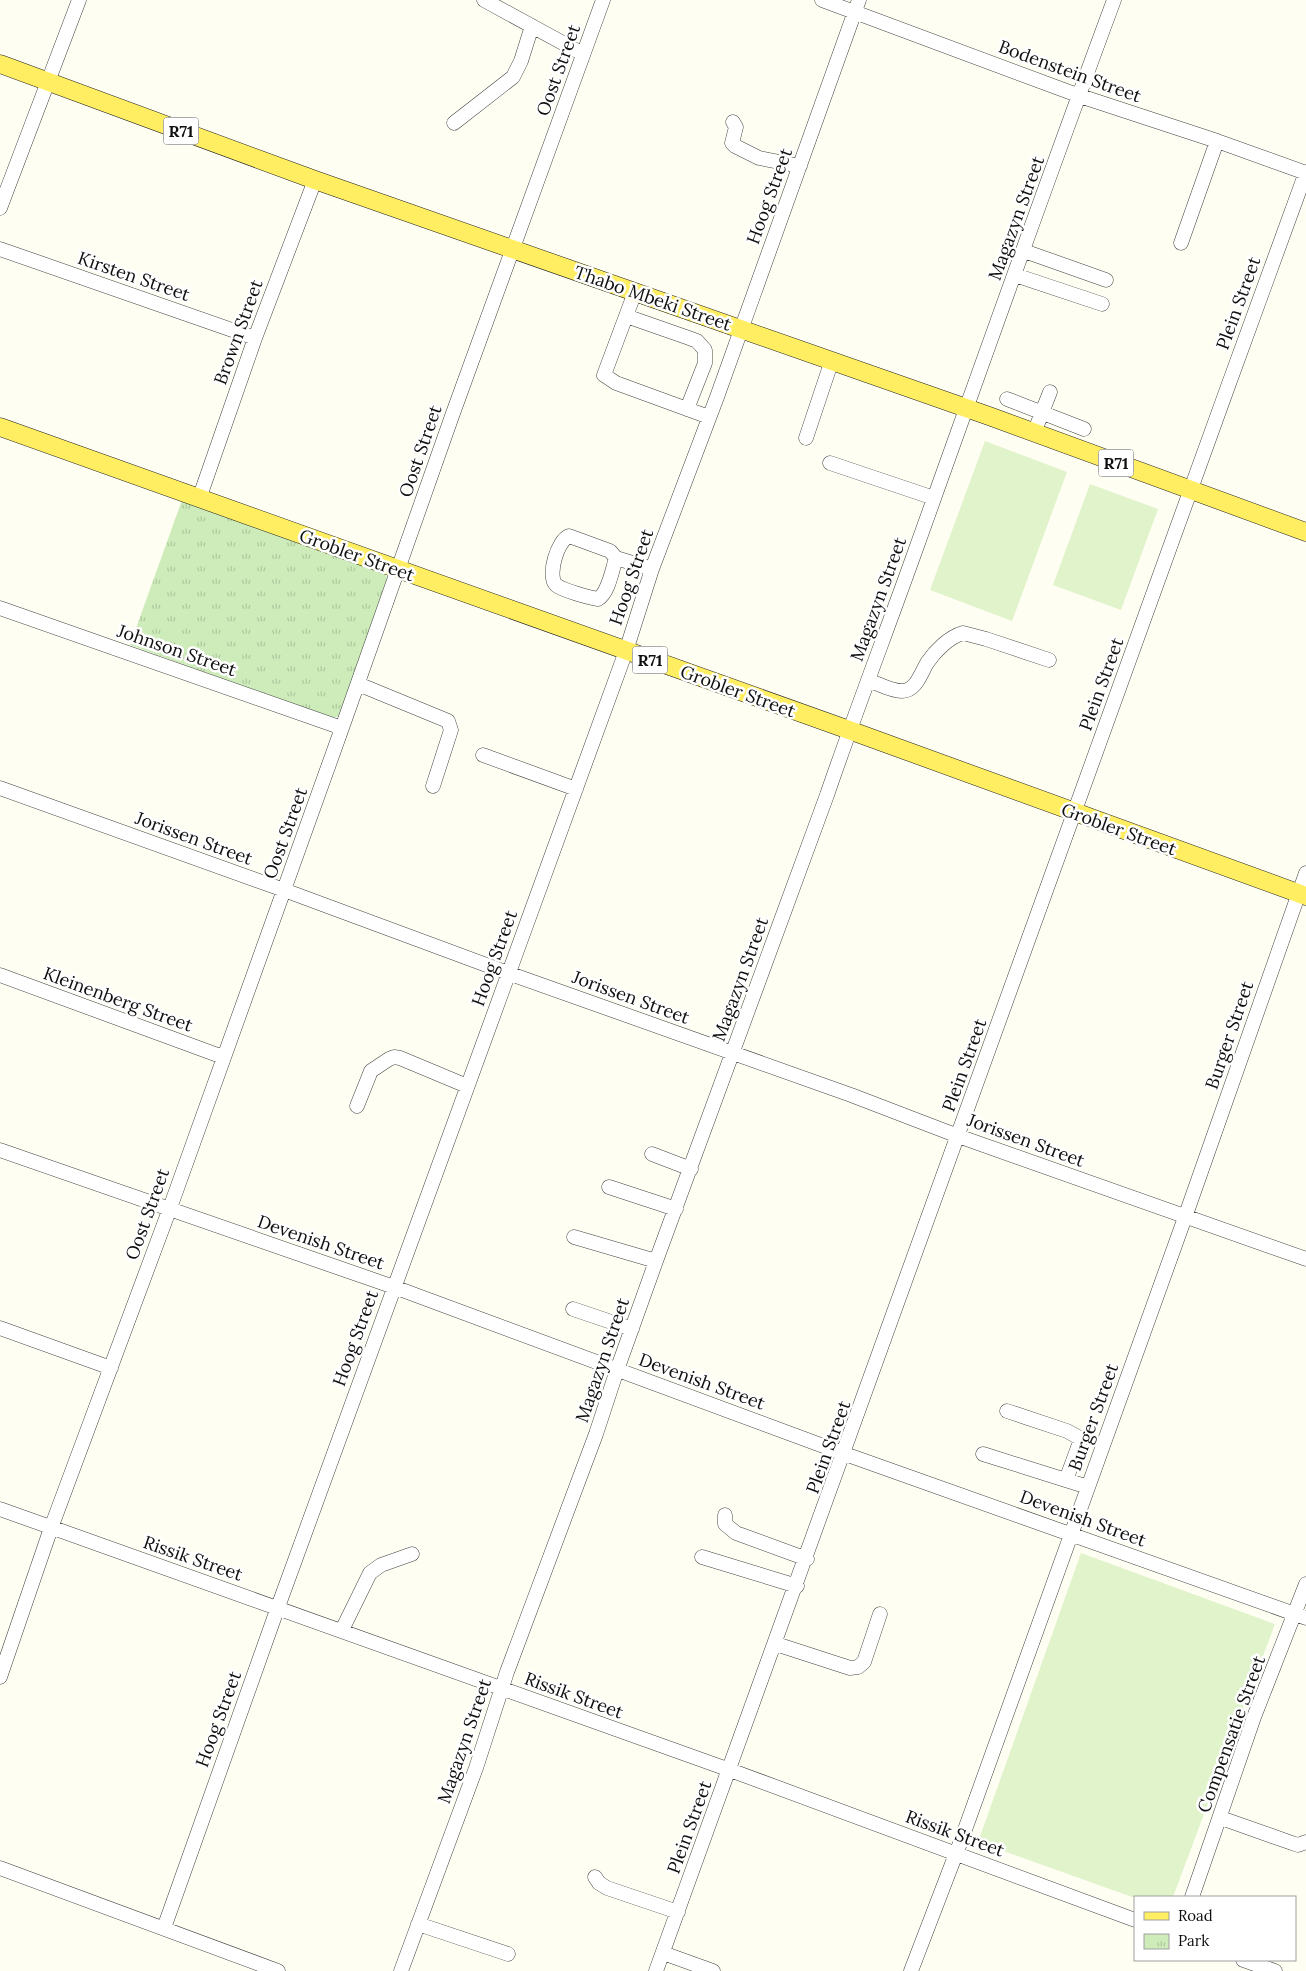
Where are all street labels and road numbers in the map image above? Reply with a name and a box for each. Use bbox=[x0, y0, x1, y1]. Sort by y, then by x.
street label: Oost Street bbox=[531, 21, 585, 119]
street label: Bodenstein Street bbox=[996, 35, 1144, 107]
road number: R71 bbox=[164, 118, 198, 144]
street label: Hoog Street bbox=[741, 145, 797, 247]
street label: Magazyn Street bbox=[983, 153, 1049, 283]
street label: Kirsten Street bbox=[75, 246, 193, 306]
street label: Plein Street bbox=[1211, 253, 1265, 353]
street label: Thabo Mbeki Street bbox=[571, 260, 735, 336]
street label: Brown Street bbox=[208, 276, 268, 388]
street label: Oost Street bbox=[394, 402, 446, 500]
road number: R71 bbox=[1098, 449, 1134, 476]
street label: Grobler Street bbox=[296, 524, 418, 586]
street label: Hoog Street bbox=[604, 526, 658, 628]
street label: Magazyn Street bbox=[845, 534, 911, 664]
street label: Johnson Street bbox=[113, 619, 240, 681]
street label: Plein Street bbox=[1074, 634, 1128, 734]
road number: R71 bbox=[632, 646, 668, 674]
street label: Grobler Street bbox=[677, 660, 799, 722]
street label: Oost Street bbox=[258, 784, 312, 882]
street label: Grobler Street bbox=[1058, 798, 1180, 860]
street label: Jorissen Street bbox=[131, 806, 256, 870]
street label: Hoog Street bbox=[466, 907, 522, 1009]
street label: Magazyn Street bbox=[707, 914, 773, 1044]
street label: Kleinenberg Street bbox=[40, 961, 196, 1037]
street label: Jorissen Street bbox=[568, 965, 693, 1029]
street label: Burger Street bbox=[1200, 978, 1258, 1092]
street label: Plein Street bbox=[937, 1015, 991, 1115]
street label: Jorissen Street bbox=[963, 1108, 1088, 1172]
street label: Oost Street bbox=[120, 1165, 174, 1263]
street label: Devenish Street bbox=[255, 1210, 388, 1274]
street label: Hoog Street bbox=[327, 1287, 383, 1389]
street label: Magazyn Street bbox=[570, 1295, 634, 1425]
street label: Devenish Street bbox=[636, 1347, 768, 1415]
street label: Burger Street bbox=[1063, 1360, 1123, 1474]
street label: Plein Street bbox=[801, 1397, 855, 1497]
street label: Devenish Street bbox=[1017, 1484, 1149, 1552]
street label: Rissik Street bbox=[140, 1530, 246, 1586]
street label: Compensatie Street bbox=[1192, 1652, 1270, 1816]
street label: Rissik Street bbox=[521, 1666, 627, 1724]
street label: Hoog Street bbox=[190, 1668, 246, 1770]
street label: Magazyn Street bbox=[432, 1676, 496, 1806]
street label: Plein Street bbox=[662, 1777, 716, 1877]
street label: Rissik Street bbox=[902, 1804, 1008, 1862]

